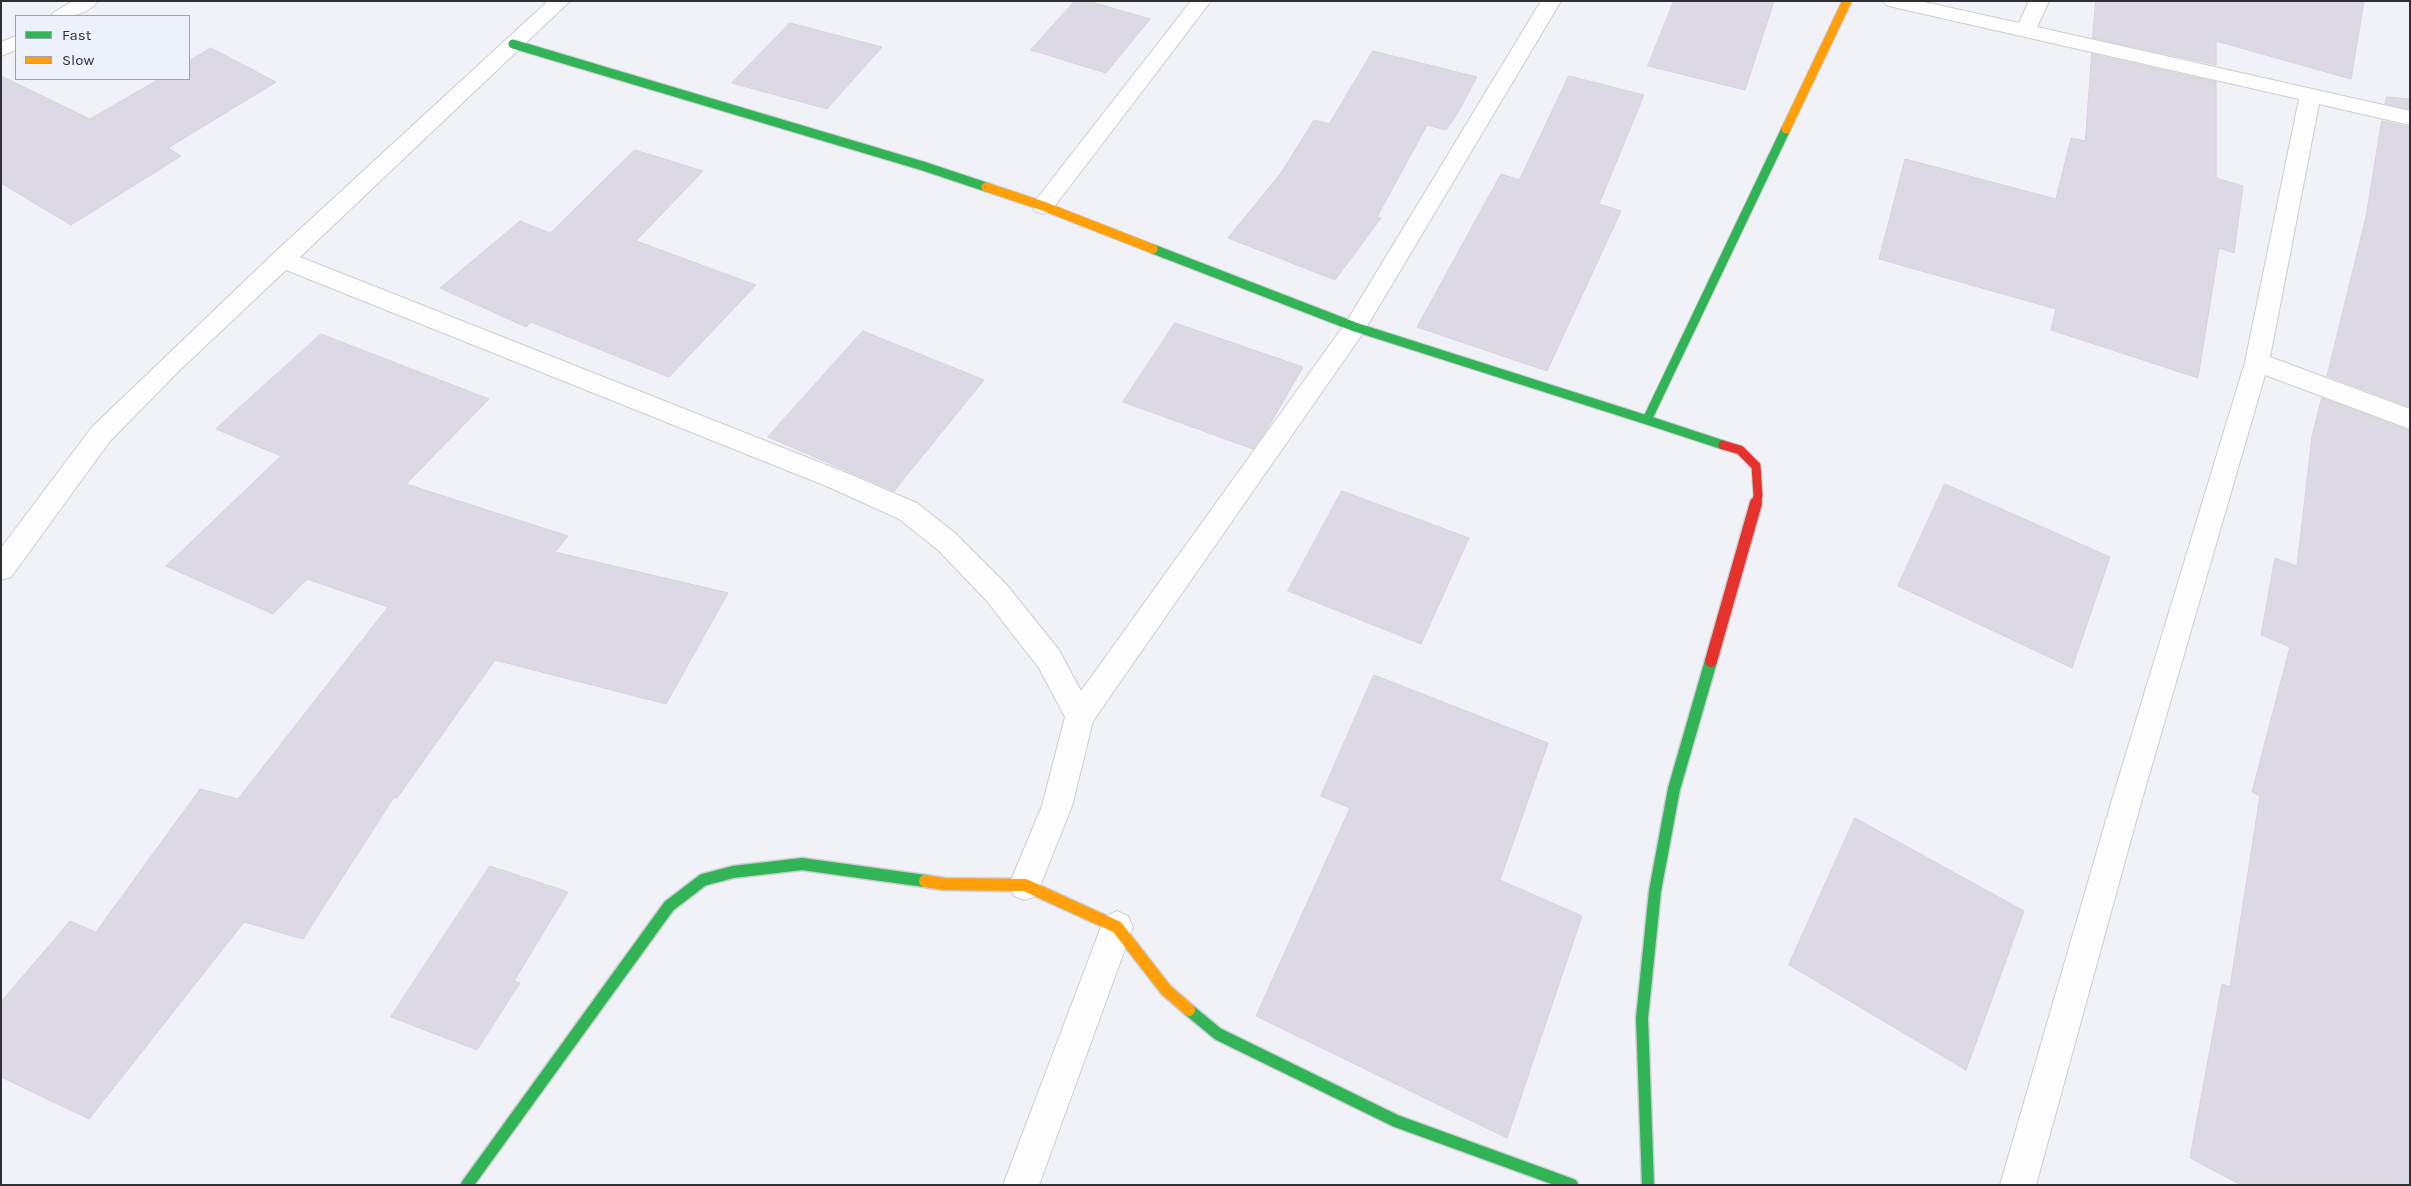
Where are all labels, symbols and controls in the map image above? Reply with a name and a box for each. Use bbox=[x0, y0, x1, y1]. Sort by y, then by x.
legend bbox=[15, 15, 190, 80]
text: Fast bbox=[62, 26, 91, 44]
text: Slow bbox=[62, 51, 94, 69]

